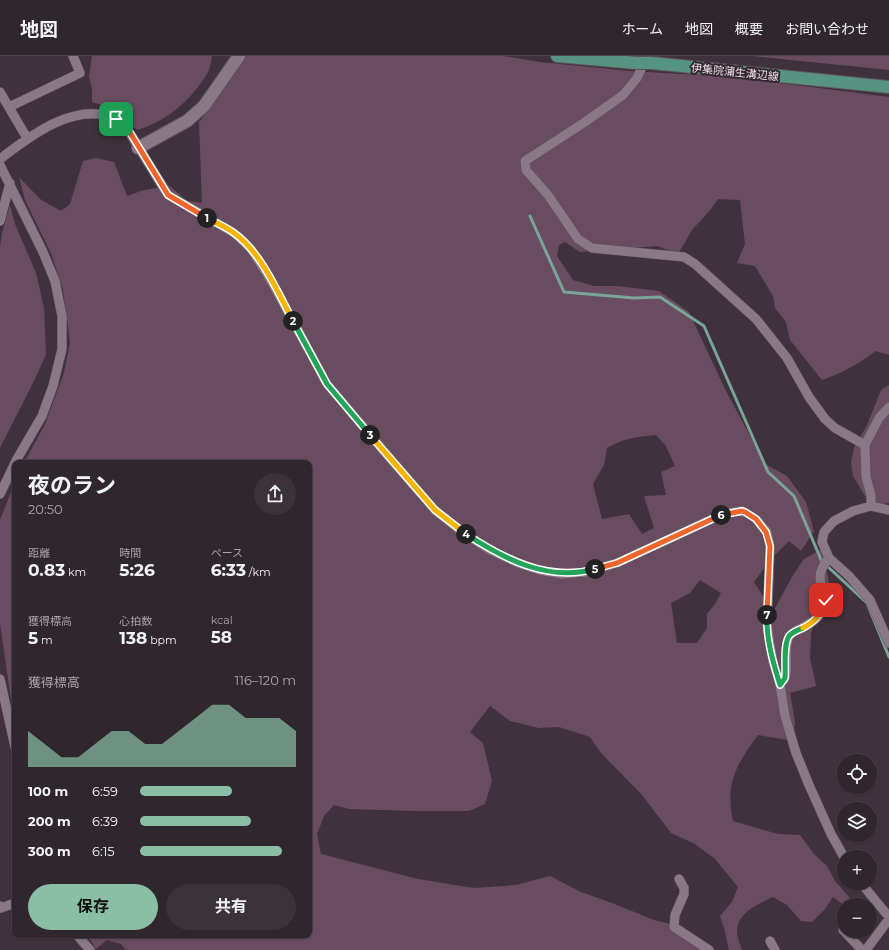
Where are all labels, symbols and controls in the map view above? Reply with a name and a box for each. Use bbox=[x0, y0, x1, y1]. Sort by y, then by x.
text: 地図 bbox=[20, 18, 58, 41]
text: ホーム bbox=[621, 20, 663, 38]
text: 地図 bbox=[685, 20, 713, 38]
text: 概要 bbox=[735, 20, 763, 38]
text: お問い合わせ bbox=[785, 20, 869, 38]
street label: 伊集院蒲生溝辺線 bbox=[691, 60, 779, 84]
pin bbox=[99, 102, 133, 136]
icon: arrive bbox=[105, 108, 127, 130]
pin: 1 bbox=[197, 208, 217, 228]
text: 1 bbox=[205, 211, 209, 225]
pin: 2 bbox=[283, 311, 303, 331]
text: 2 bbox=[290, 314, 296, 328]
pin: 3 bbox=[360, 425, 380, 445]
text: 3 bbox=[367, 428, 373, 442]
text: 夜のラン bbox=[28, 472, 116, 499]
button: share bbox=[254, 473, 296, 515]
text: 20:50 bbox=[28, 501, 63, 517]
pin: 6 bbox=[711, 505, 731, 525]
text: 6 bbox=[717, 508, 725, 522]
pin: 4 bbox=[456, 524, 476, 544]
text: 4 bbox=[462, 527, 470, 541]
text: 距離 bbox=[28, 546, 50, 560]
text: 時間 bbox=[119, 546, 141, 560]
text: ペース bbox=[211, 546, 243, 560]
pin: 5 bbox=[585, 559, 605, 579]
text: 0.83 bbox=[28, 560, 65, 580]
text: 5:26 bbox=[119, 560, 155, 580]
text: 6:33 bbox=[211, 560, 246, 580]
text: 5 bbox=[592, 562, 598, 576]
text: km bbox=[65, 565, 86, 579]
text: /km bbox=[246, 565, 271, 579]
pin bbox=[809, 583, 843, 617]
icon: check bbox=[815, 589, 837, 611]
pin: 7 bbox=[757, 605, 777, 625]
text: 7 bbox=[764, 608, 770, 622]
text: kcal bbox=[211, 613, 233, 627]
text: 獲得標高 bbox=[28, 614, 72, 628]
text: 心拍数 bbox=[119, 614, 152, 628]
text: 58 bbox=[211, 627, 232, 647]
text: 5 bbox=[28, 628, 38, 648]
text: 138 bbox=[119, 628, 147, 648]
text: m bbox=[38, 633, 53, 647]
text: bpm bbox=[147, 633, 177, 647]
text: 116–120 m bbox=[235, 672, 296, 688]
text: 獲得標高 bbox=[28, 674, 80, 690]
map controls bbox=[837, 754, 877, 938]
button: locate bbox=[837, 754, 877, 794]
text: 100 m bbox=[28, 783, 68, 799]
text: 6:59 bbox=[92, 783, 118, 799]
button: layers bbox=[837, 802, 877, 842]
text: 200 m bbox=[28, 813, 71, 829]
text: 6:39 bbox=[92, 813, 118, 829]
text: 300 m bbox=[28, 843, 71, 859]
text: 6:15 bbox=[92, 843, 115, 859]
button: + bbox=[837, 850, 877, 890]
button: 保存 bbox=[28, 884, 158, 930]
button: 共有 bbox=[166, 884, 296, 930]
button: − bbox=[837, 898, 877, 938]

